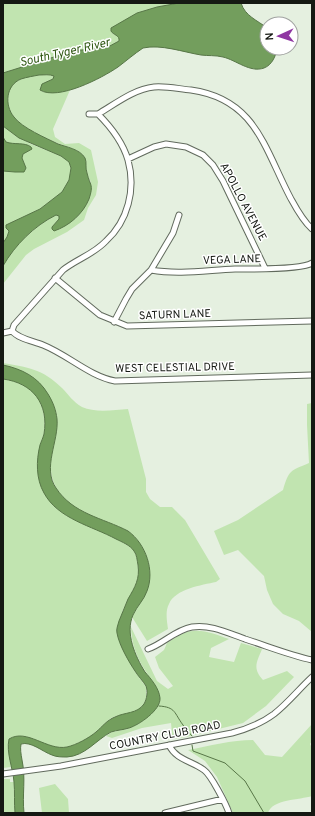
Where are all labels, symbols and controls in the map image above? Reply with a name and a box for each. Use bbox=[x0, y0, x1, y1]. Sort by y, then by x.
north arrow bbox=[259, 16, 299, 56]
text: N bbox=[263, 32, 277, 41]
water label: South Tyger River bbox=[18, 35, 113, 71]
street label: APOLLO AVENUE bbox=[217, 161, 269, 243]
street label: VEGA LANE bbox=[203, 252, 261, 268]
street label: SATURN LANE bbox=[139, 307, 211, 323]
street label: WEST CELESTIAL DRIVE bbox=[115, 360, 235, 376]
street label: COUNTRY CLUB ROAD bbox=[108, 718, 222, 754]

